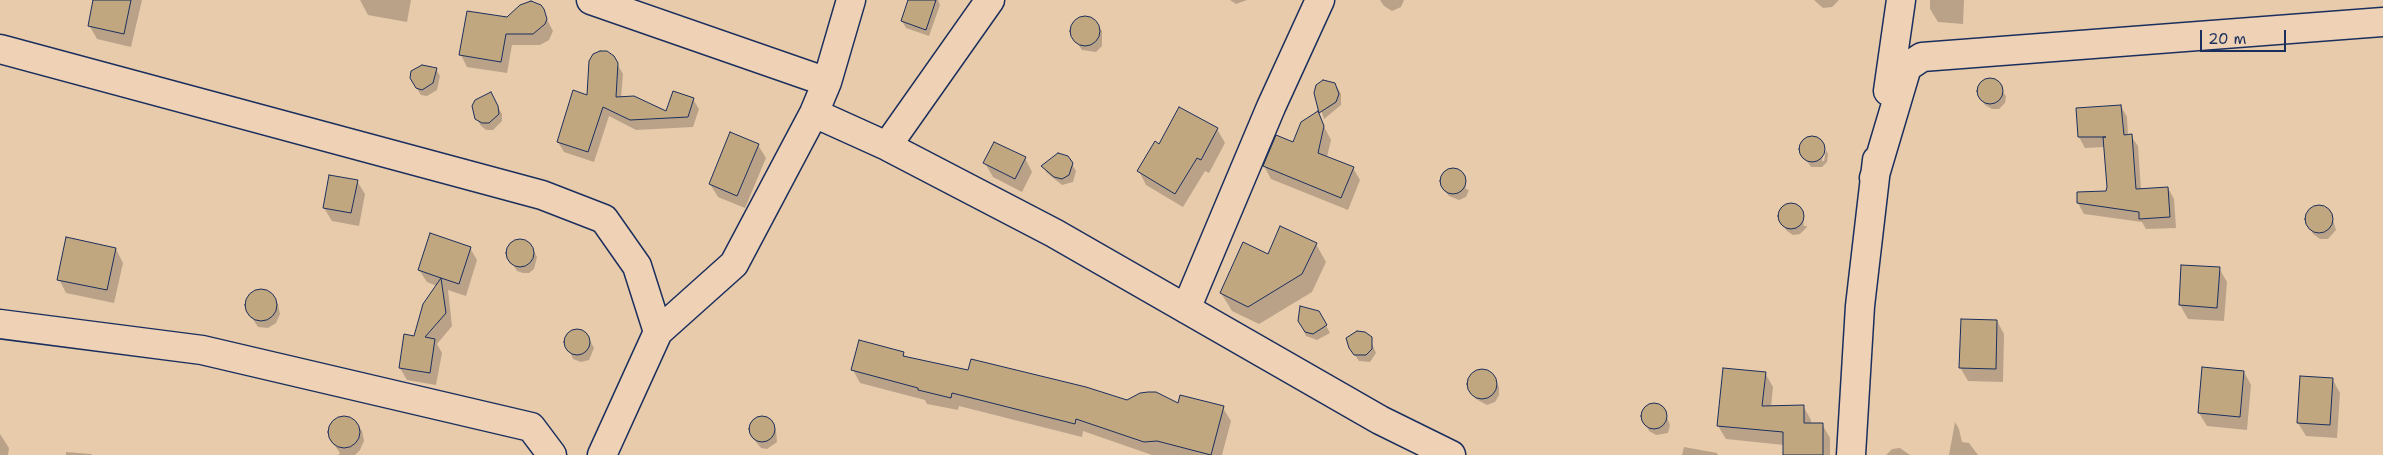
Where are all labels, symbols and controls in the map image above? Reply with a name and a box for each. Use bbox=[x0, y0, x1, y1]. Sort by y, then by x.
scale bar bbox=[2203, 20, 2289, 52]
text: 20 m bbox=[2208, 29, 2247, 49]

